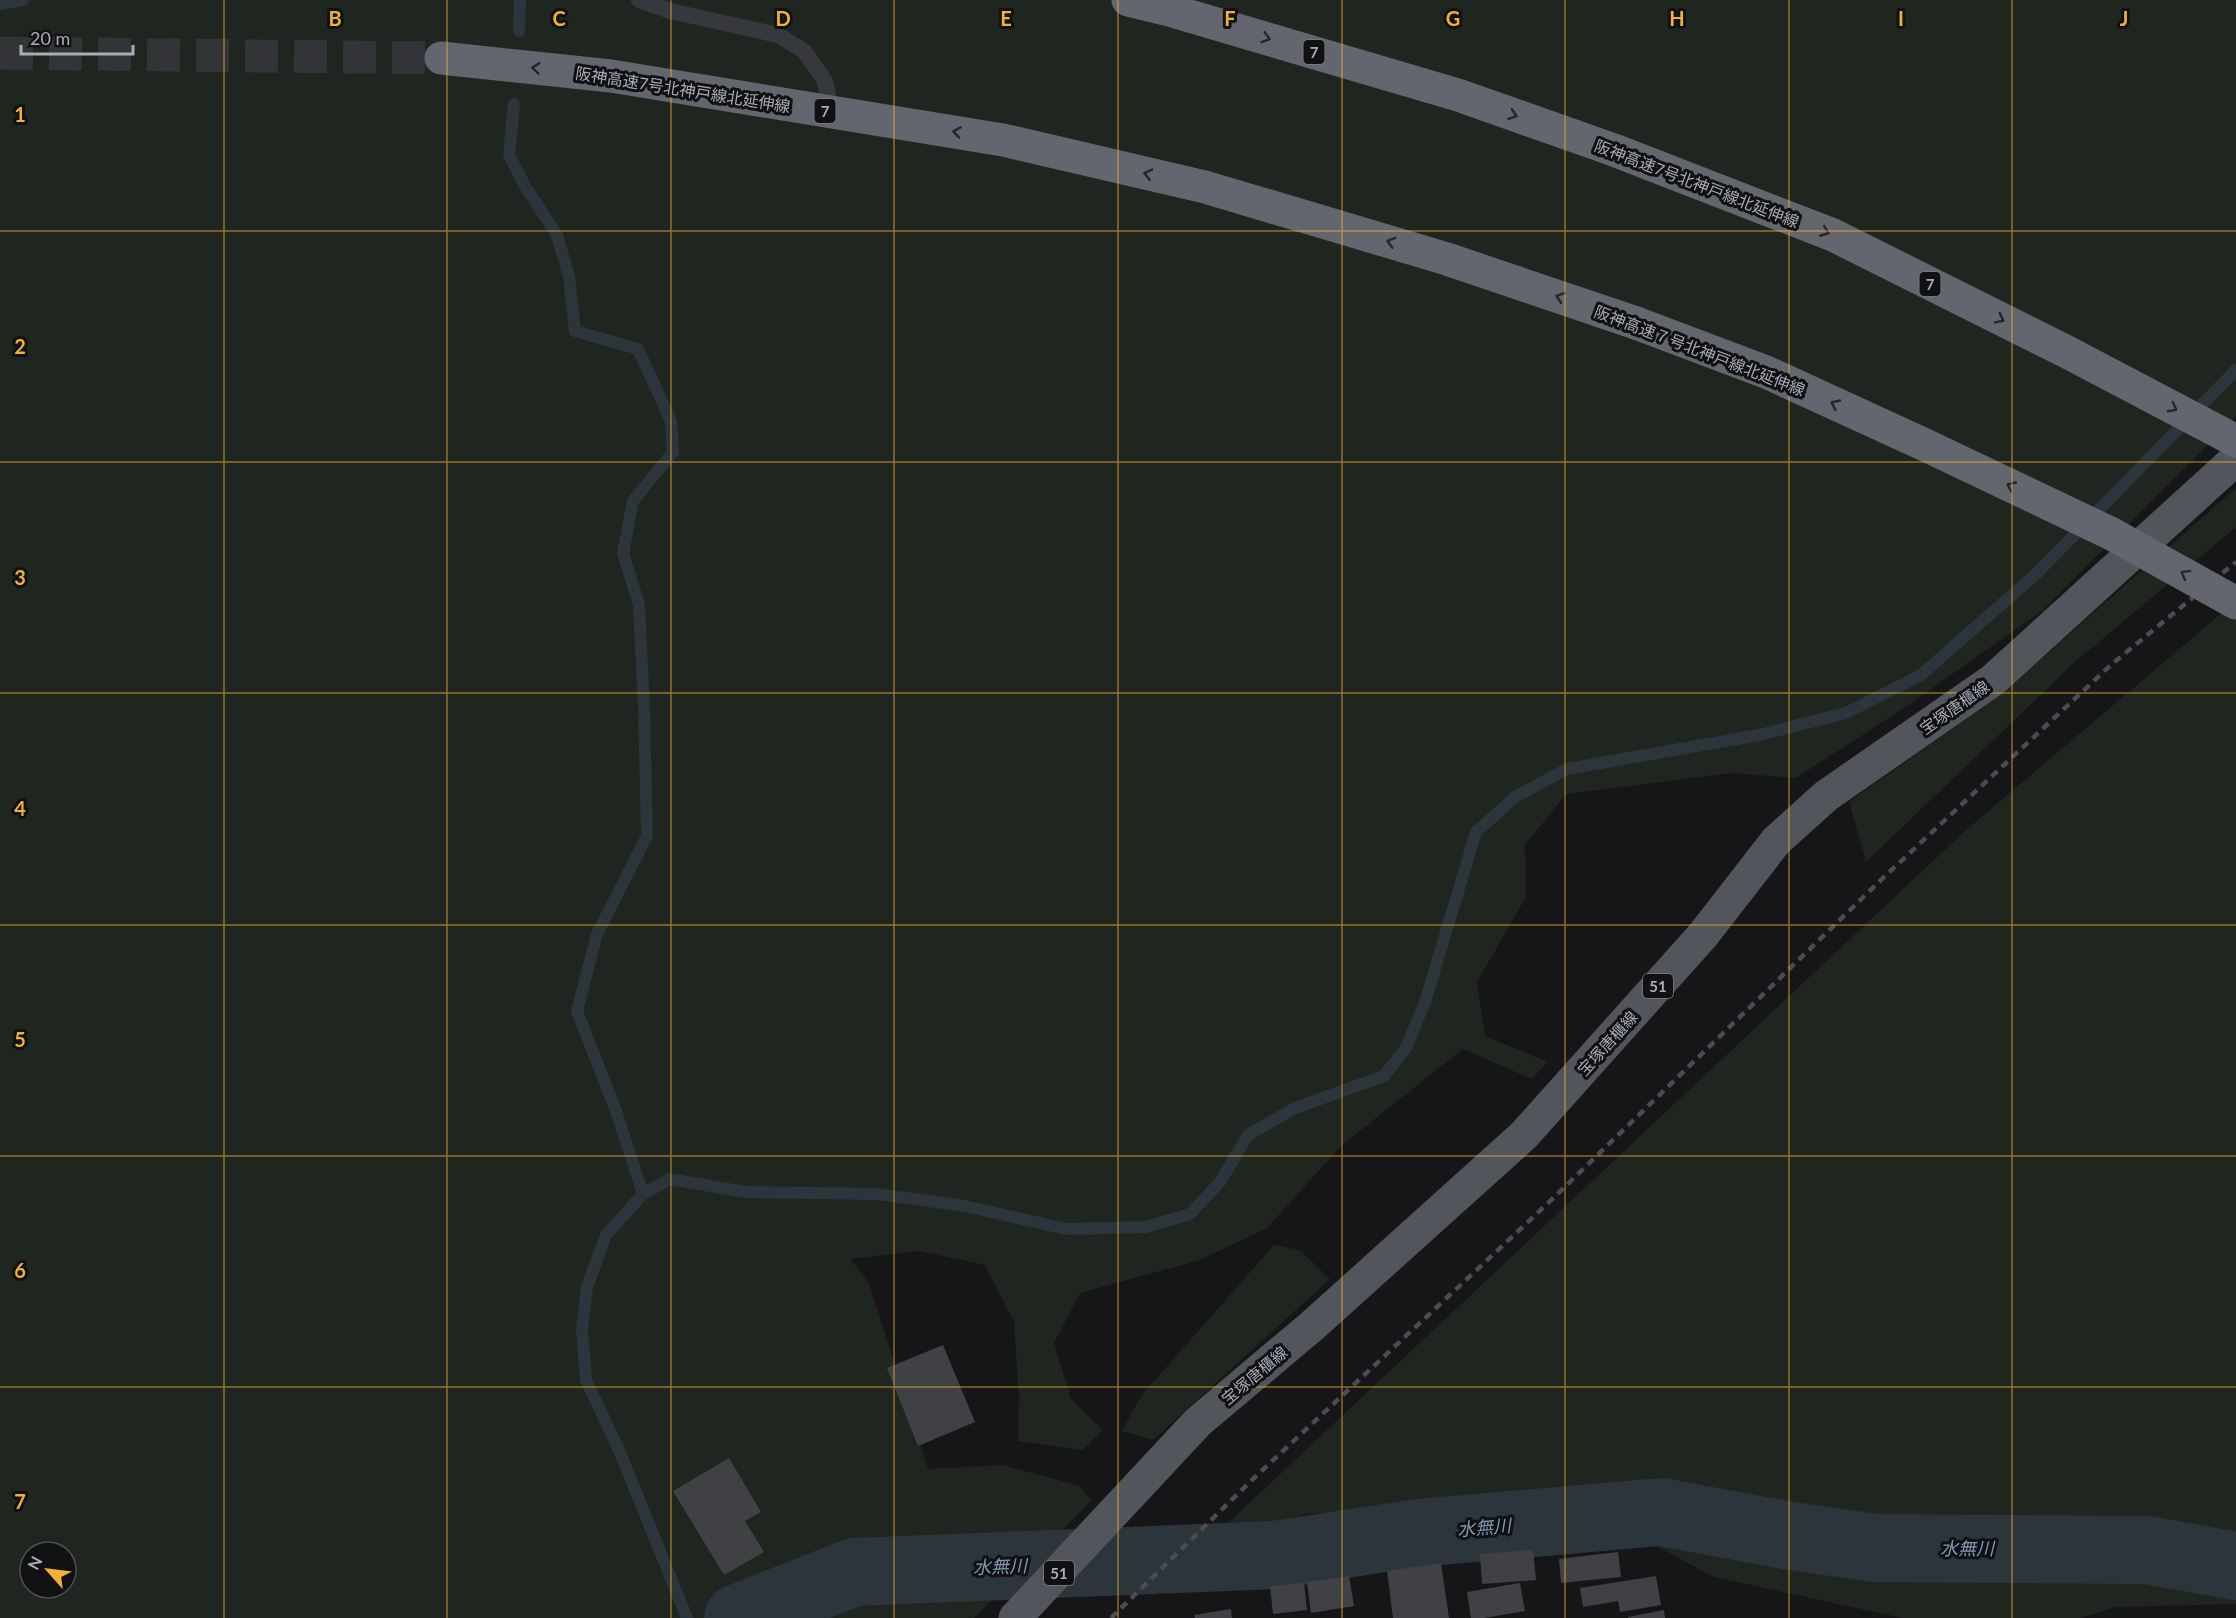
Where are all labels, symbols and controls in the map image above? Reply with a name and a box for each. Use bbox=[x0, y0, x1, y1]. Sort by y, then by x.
text: B bbox=[328, 6, 342, 30]
text: C bbox=[552, 6, 566, 30]
text: D bbox=[775, 6, 791, 30]
text: E bbox=[1000, 6, 1012, 30]
text: F bbox=[1224, 6, 1236, 30]
text: G bbox=[1446, 6, 1460, 30]
text: H bbox=[1669, 6, 1685, 30]
text: I bbox=[1898, 6, 1904, 30]
text: J bbox=[2120, 6, 2128, 30]
scale bar bbox=[21, 18, 134, 56]
text: 20 m bbox=[30, 27, 70, 49]
one-way arrow bbox=[1260, 31, 1271, 43]
road number: 7 bbox=[1304, 40, 1324, 64]
one-way arrow bbox=[532, 62, 541, 75]
street label: 阪神高速7号北神戸線北延伸線 bbox=[574, 63, 792, 115]
road number: 7 bbox=[814, 99, 836, 123]
text: 1 bbox=[14, 102, 26, 126]
one-way arrow bbox=[1507, 107, 1518, 120]
one-way arrow bbox=[953, 126, 963, 139]
street label: 阪神高速7号北神戸線北延伸線 bbox=[1592, 135, 1802, 231]
one-way arrow bbox=[1143, 168, 1153, 181]
one-way arrow bbox=[1819, 225, 1830, 237]
one-way arrow bbox=[1386, 237, 1397, 249]
road number: 7 bbox=[1920, 272, 1940, 296]
one-way arrow bbox=[1555, 292, 1566, 305]
street label: 阪神高速７号北神戸線北延伸線 bbox=[1592, 301, 1808, 399]
one-way arrow bbox=[1994, 311, 2005, 323]
text: 2 bbox=[14, 334, 26, 358]
one-way arrow bbox=[1830, 399, 1841, 411]
one-way arrow bbox=[2167, 401, 2178, 412]
one-way arrow bbox=[2007, 482, 2018, 494]
text: 3 bbox=[14, 565, 26, 589]
one-way arrow bbox=[2181, 570, 2191, 582]
street label: 宝塚唐櫃線 bbox=[1916, 676, 1992, 738]
text: 4 bbox=[14, 796, 26, 820]
road number: 51 bbox=[1643, 974, 1673, 998]
street label: 宝塚唐櫃線 bbox=[1573, 1007, 1641, 1079]
text: 5 bbox=[14, 1027, 26, 1051]
text: 6 bbox=[14, 1258, 26, 1282]
street label: 宝塚唐櫃線 bbox=[1217, 1342, 1291, 1408]
text: 7 bbox=[14, 1489, 26, 1513]
water label: 水無川 bbox=[1456, 1514, 1514, 1540]
water label: 水無川 bbox=[1940, 1537, 1996, 1559]
north arrow bbox=[18, 1540, 78, 1600]
text: N bbox=[23, 1553, 46, 1573]
water label: 水無川 bbox=[973, 1554, 1029, 1578]
road number: 51 bbox=[1044, 1561, 1074, 1585]

